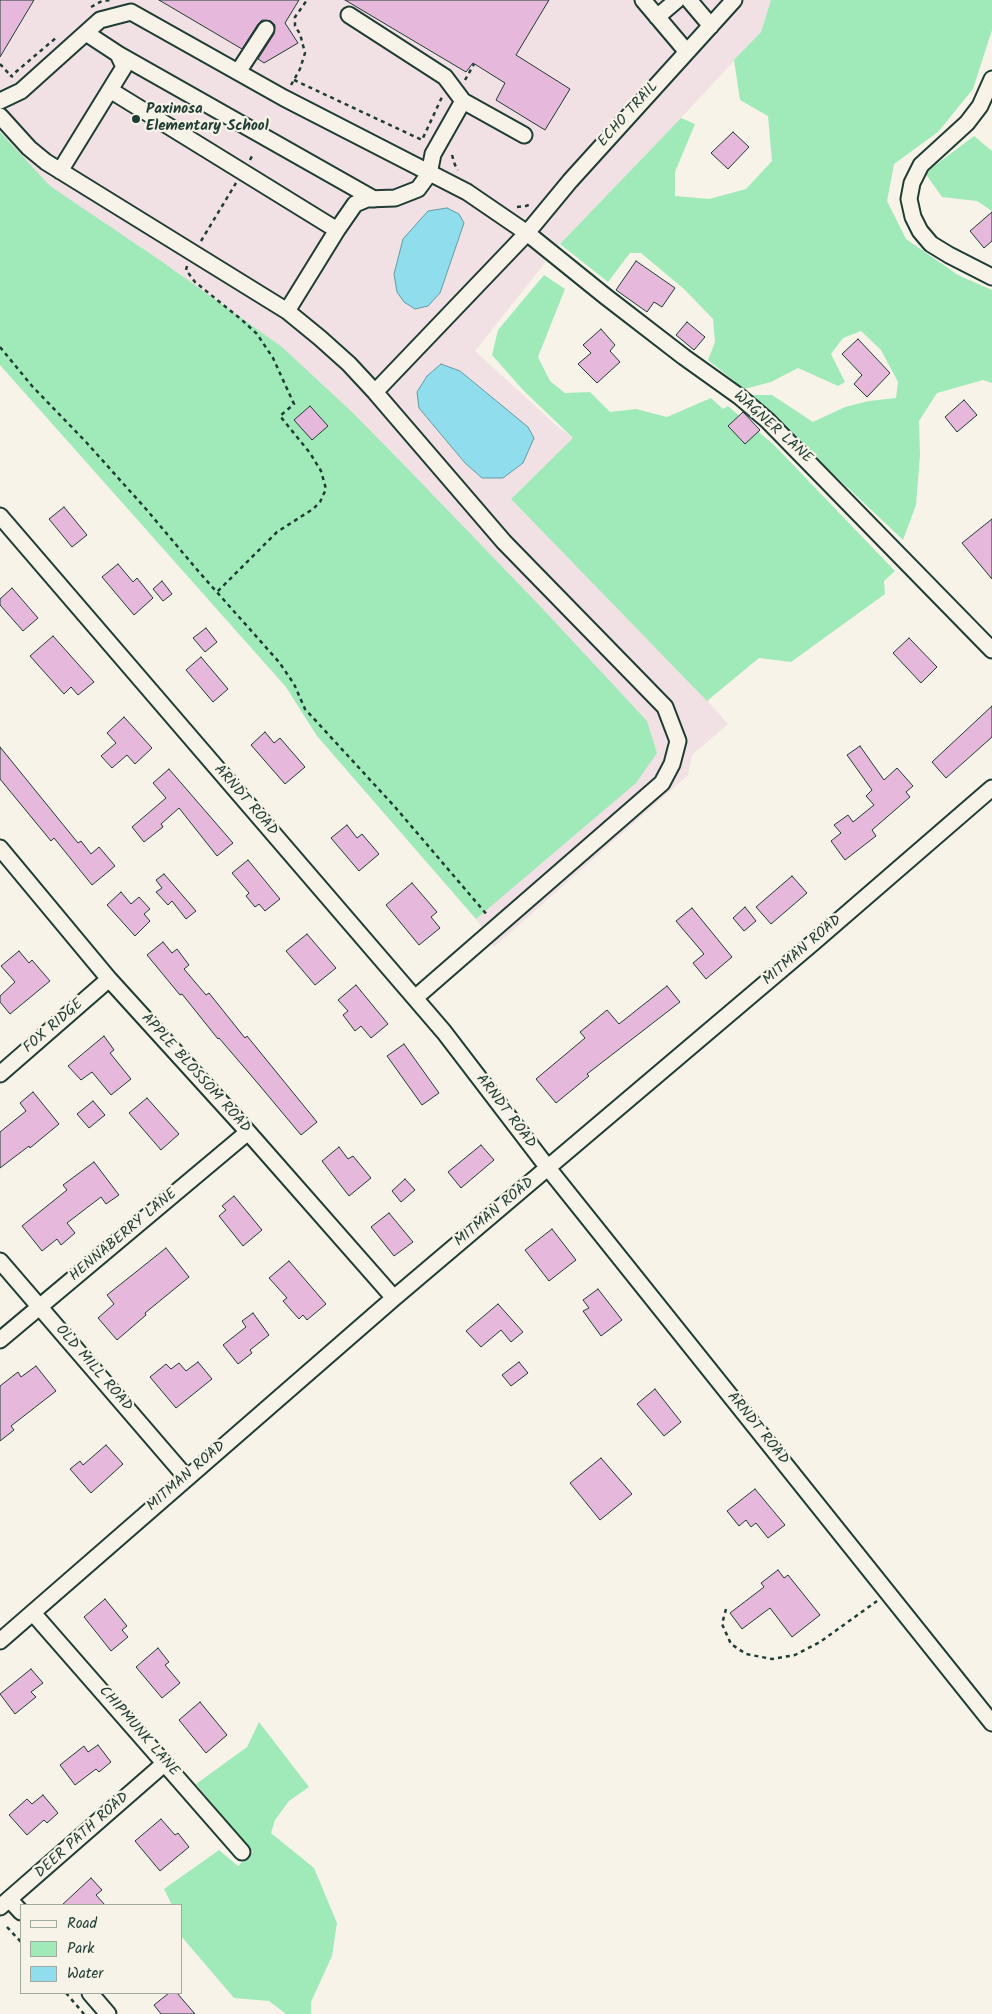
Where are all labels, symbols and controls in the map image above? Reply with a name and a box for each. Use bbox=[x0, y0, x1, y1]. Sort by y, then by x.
street label: ECHO TRAIL bbox=[595, 79, 663, 151]
place label: Paxinosa Elementary School bbox=[146, 101, 269, 136]
marker: Paxinosa Elementary School bbox=[130, 113, 142, 125]
street label: WAGNER LANE bbox=[729, 388, 815, 468]
street label: ARNDT ROAD bbox=[209, 762, 281, 840]
street label: MITMAN ROAD bbox=[760, 912, 846, 990]
street label: FOX RIDGE bbox=[20, 996, 88, 1058]
street label: APPLE BLOSSOM ROAD bbox=[136, 1010, 254, 1138]
street label: ARNDT ROAD bbox=[471, 1071, 539, 1153]
street label: MITMAN ROAD bbox=[452, 1174, 538, 1252]
street label: HENNABERRY LANE bbox=[67, 1186, 181, 1286]
street label: OLD MILL ROAD bbox=[51, 1322, 135, 1416]
street label: ARNDT ROAD bbox=[722, 1389, 792, 1469]
street label: MITMAN ROAD bbox=[144, 1438, 230, 1516]
street label: CHIPMUNK LANE bbox=[94, 1683, 182, 1781]
street label: DEER PATH ROAD bbox=[32, 1789, 134, 1883]
legend bbox=[20, 1904, 182, 1994]
text: Road bbox=[67, 1912, 97, 1936]
text: Park bbox=[67, 1937, 94, 1961]
text: Water bbox=[67, 1962, 103, 1986]

